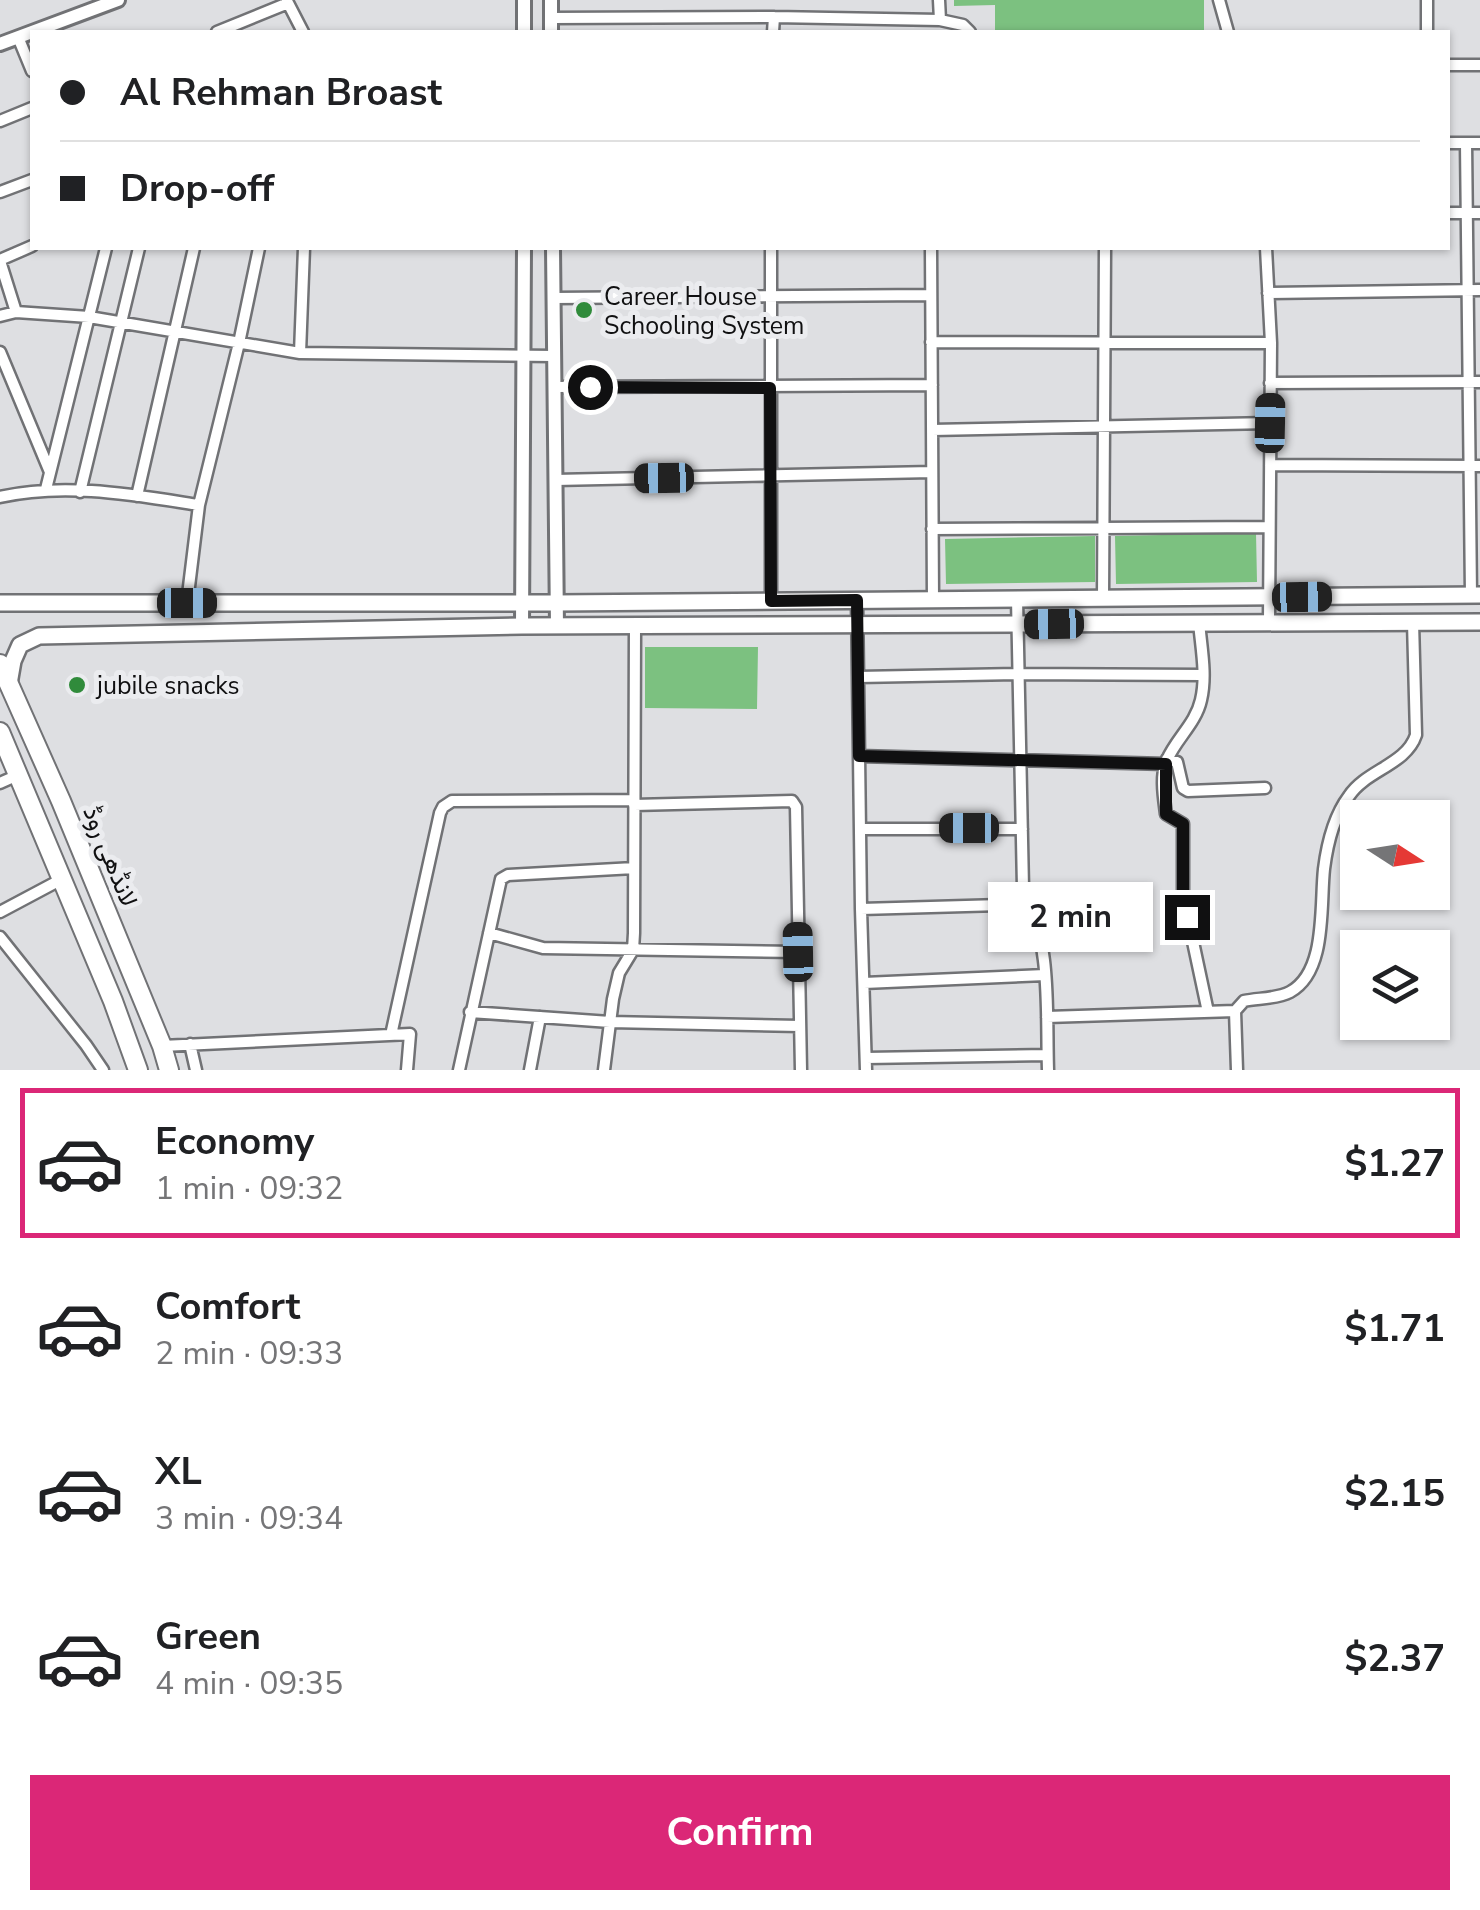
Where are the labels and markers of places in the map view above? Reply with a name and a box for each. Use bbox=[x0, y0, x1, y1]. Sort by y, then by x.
place label: Career House Schooling System bbox=[604, 280, 804, 343]
marker: Career House Schooling System bbox=[573, 299, 595, 321]
place label: jubile snacks bbox=[95, 669, 240, 703]
marker: jubile snacks bbox=[66, 674, 88, 696]

